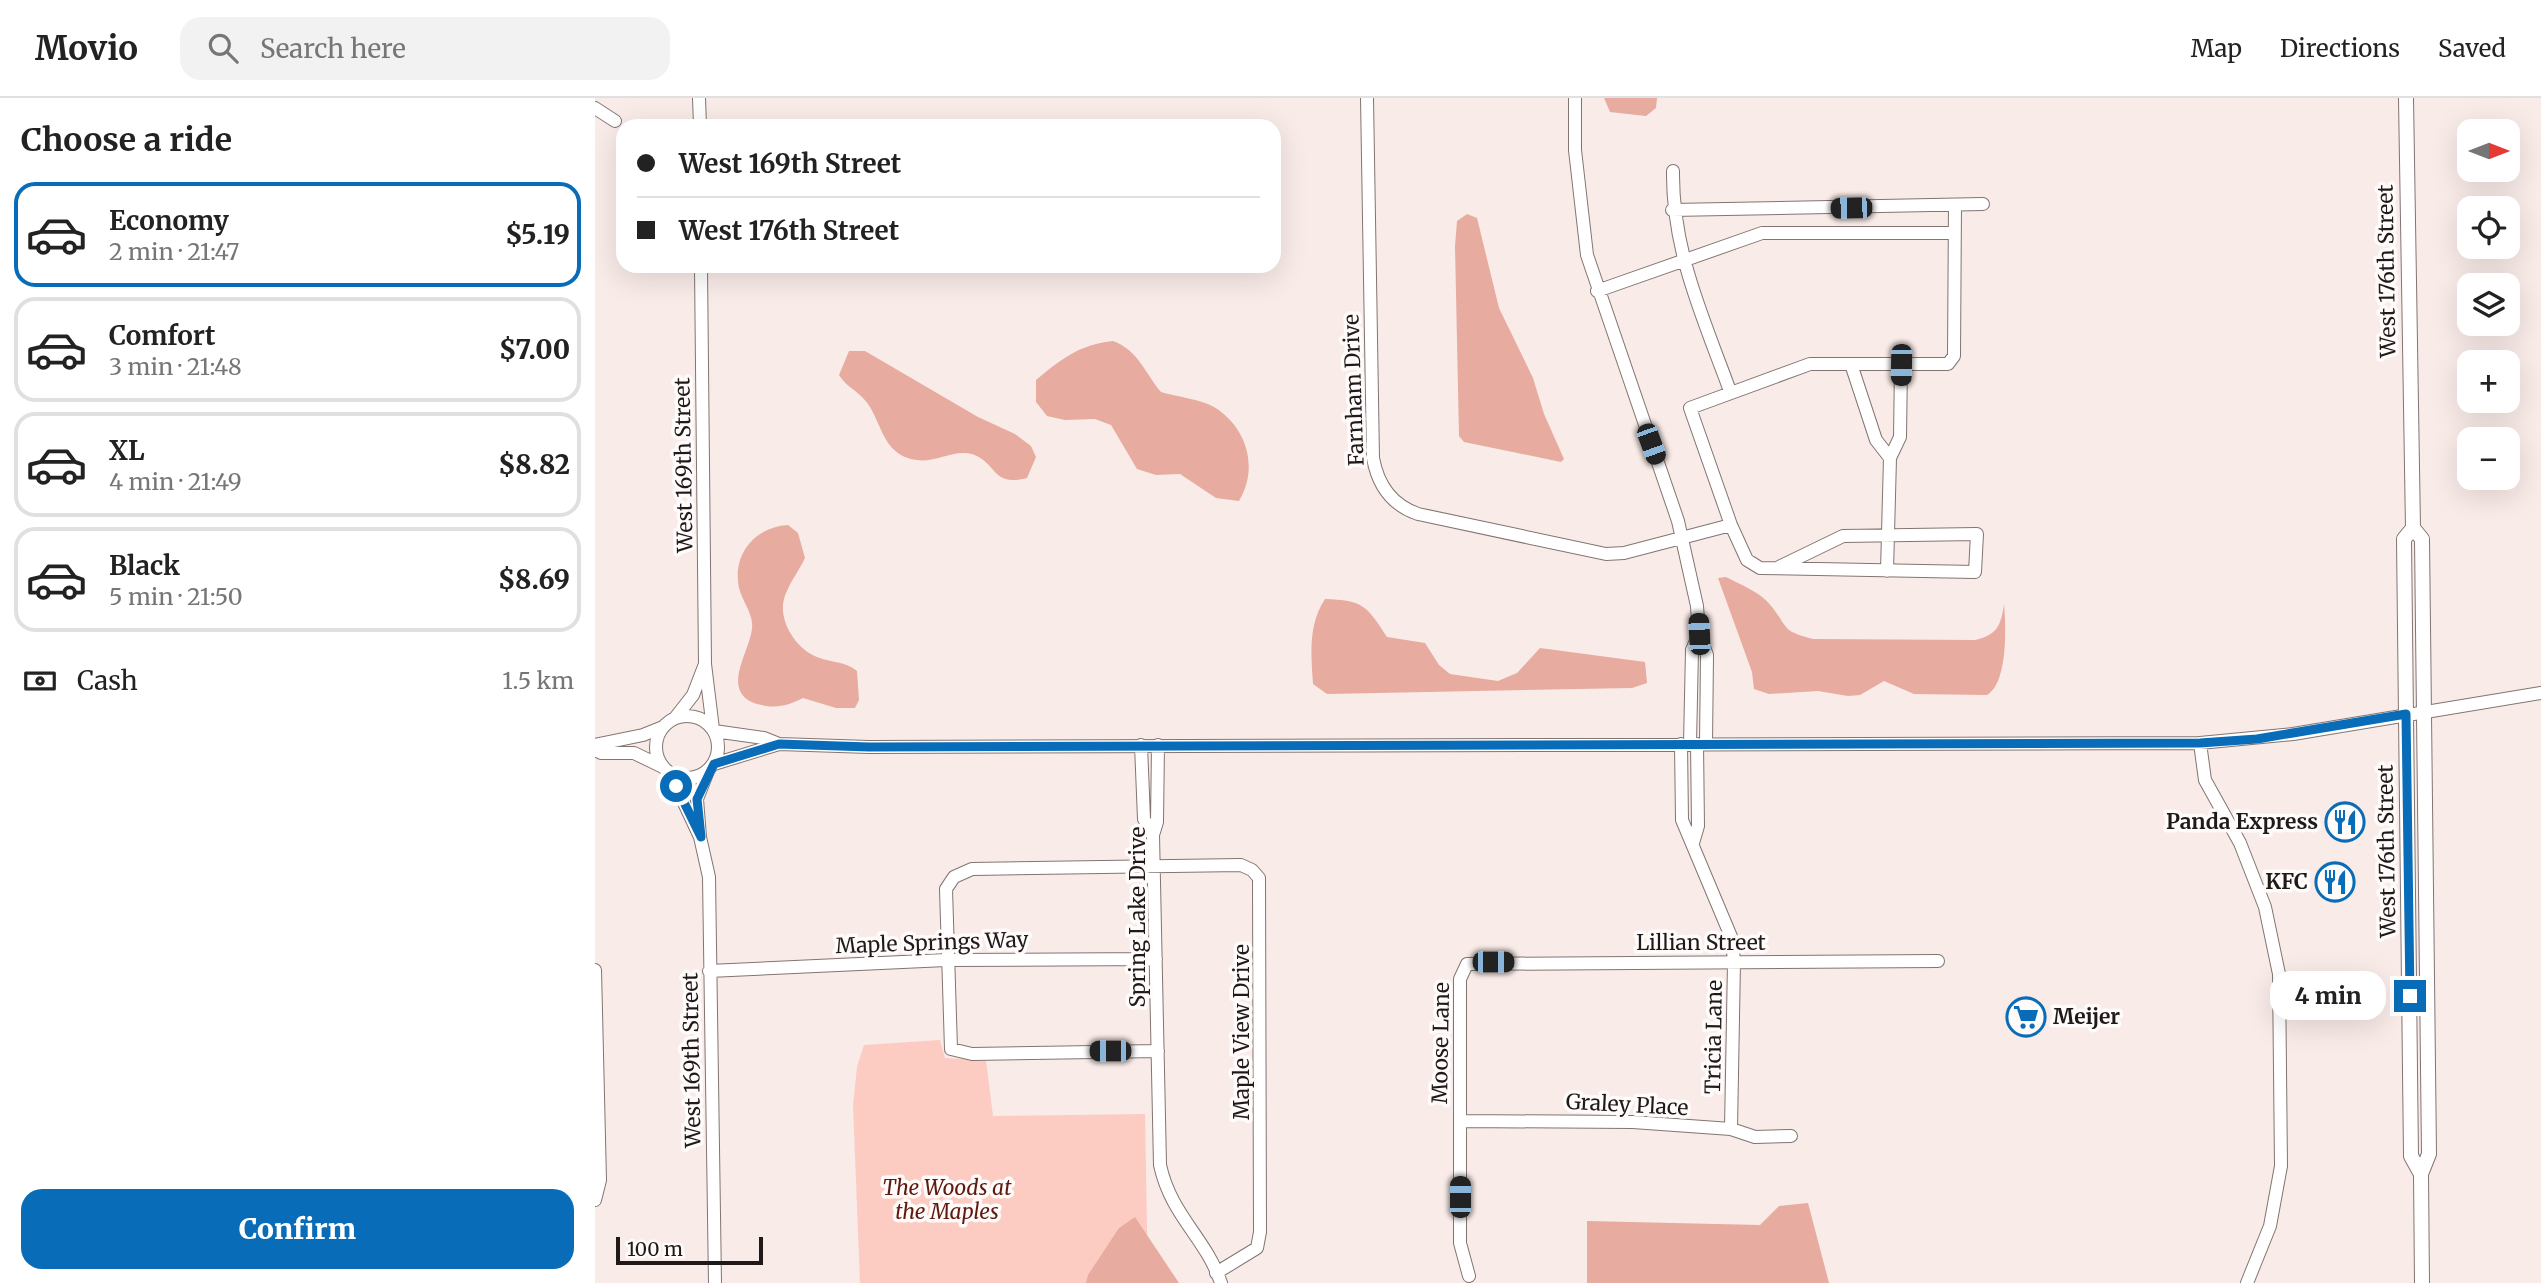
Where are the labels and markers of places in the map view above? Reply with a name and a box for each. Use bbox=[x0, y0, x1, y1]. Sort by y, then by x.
restaurant icon: Panda Express bbox=[2324, 801, 2366, 843]
place label: Panda Express bbox=[2166, 808, 2318, 835]
restaurant icon: KFC bbox=[2314, 861, 2356, 903]
place label: KFC bbox=[2265, 868, 2308, 895]
supermarket icon: Meijer bbox=[2005, 996, 2047, 1038]
place label: Meijer bbox=[2053, 1003, 2120, 1030]

